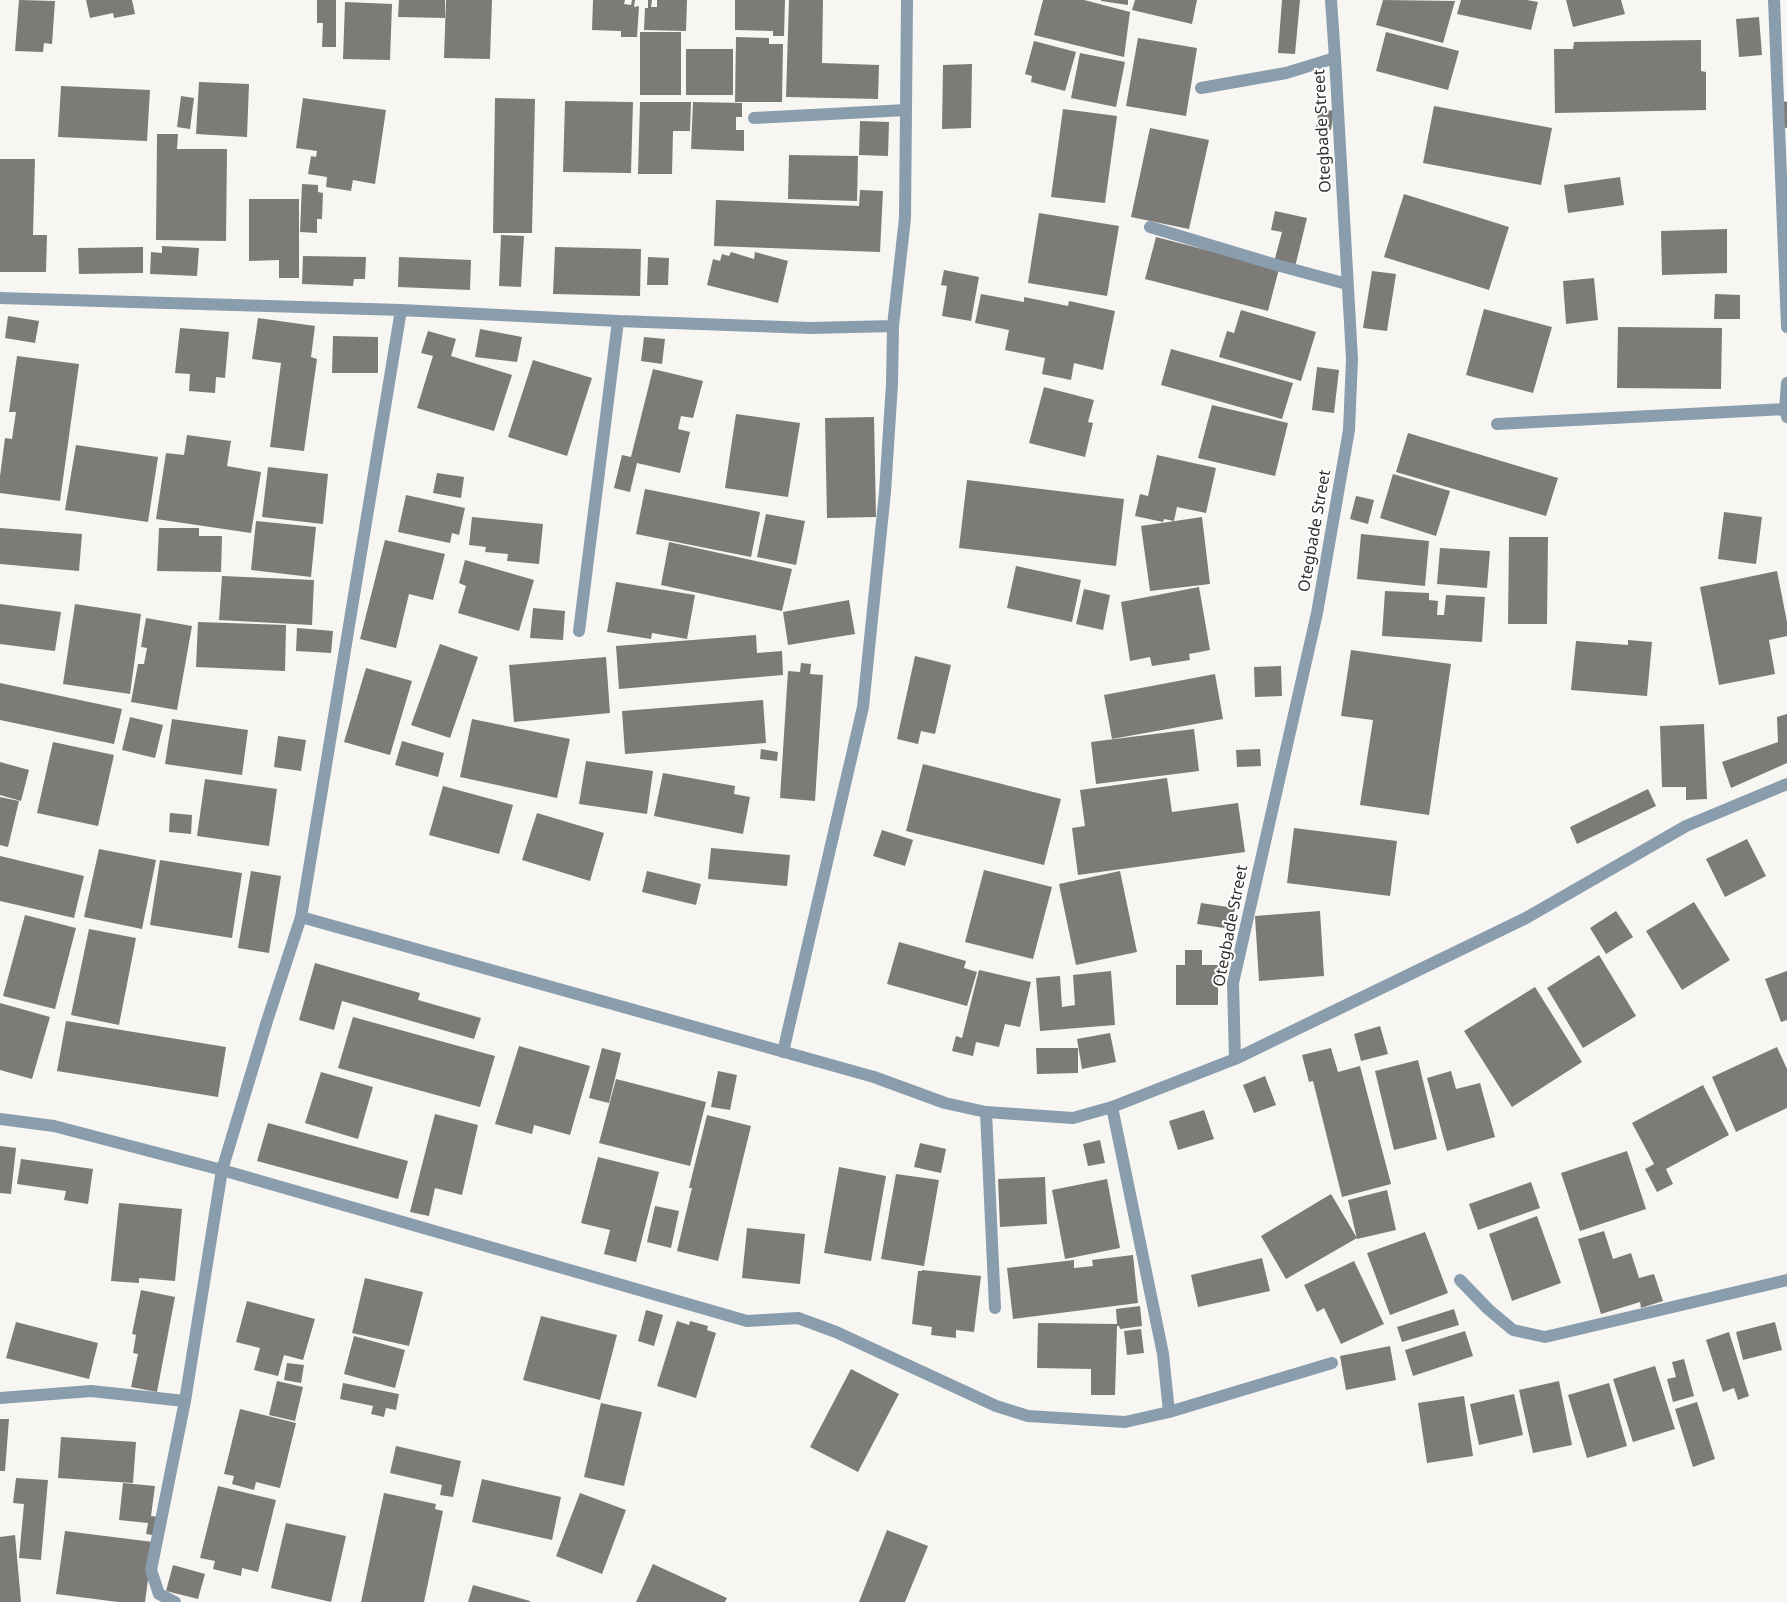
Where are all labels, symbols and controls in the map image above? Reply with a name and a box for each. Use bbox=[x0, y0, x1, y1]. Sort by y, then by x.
street label: Otegbade Street bbox=[1310, 69, 1336, 193]
street label: Otegbade Street bbox=[1295, 468, 1335, 594]
street label: Otegbade Street bbox=[1210, 863, 1252, 989]

